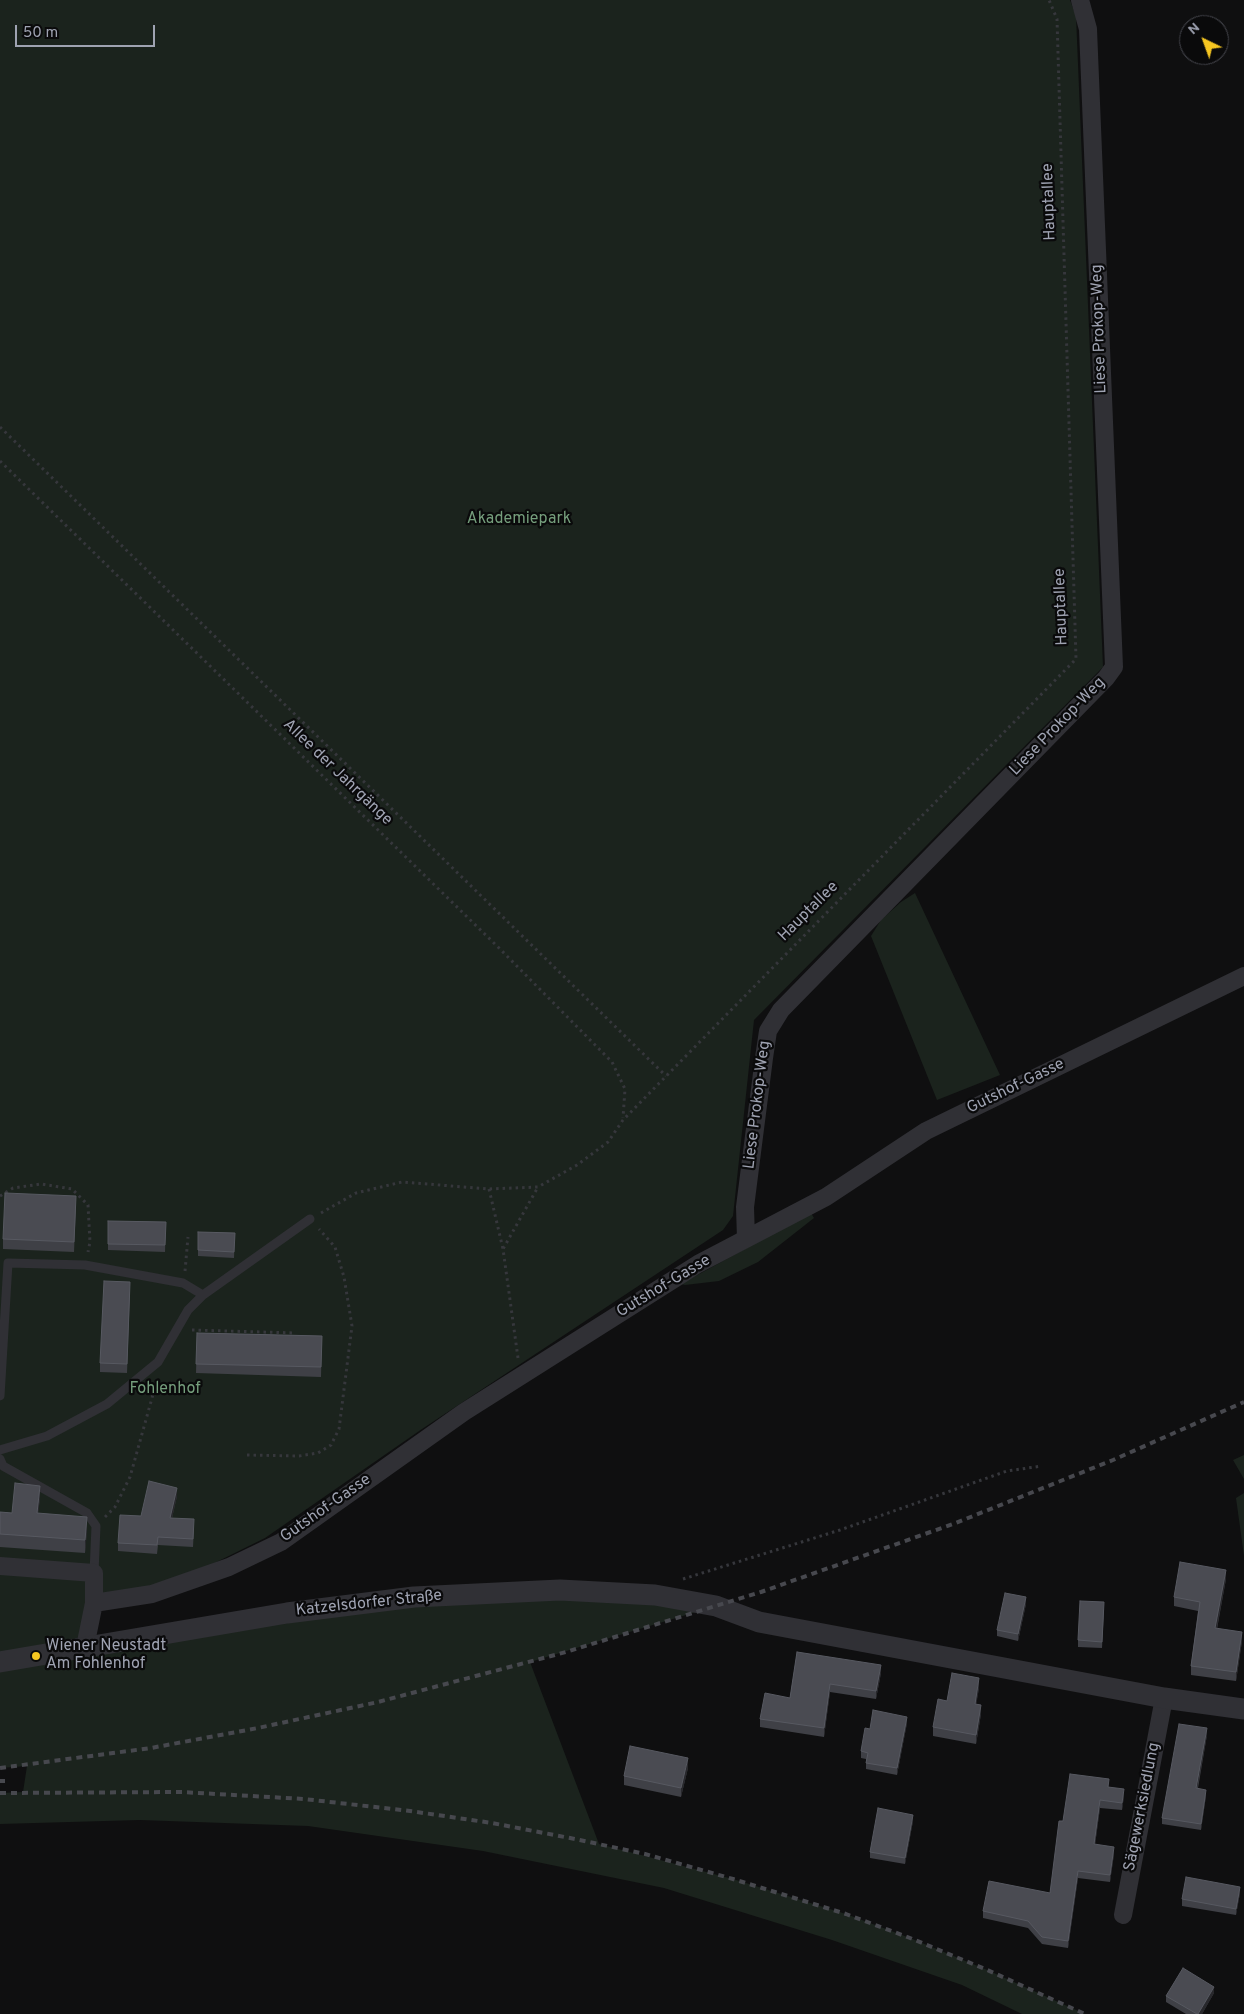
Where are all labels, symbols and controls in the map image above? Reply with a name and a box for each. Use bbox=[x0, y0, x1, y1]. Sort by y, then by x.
scale bar bbox=[18, 15, 158, 47]
north arrow bbox=[1179, 15, 1229, 65]
text: N bbox=[1185, 20, 1204, 39]
text: 50 m bbox=[23, 24, 58, 43]
street label: Hauptallee bbox=[1039, 163, 1061, 241]
street label: Liese Prokop-Weg bbox=[1088, 264, 1112, 394]
park label: Akademiepark bbox=[467, 510, 571, 530]
street label: Hauptallee bbox=[1051, 568, 1073, 646]
street label: Liese Prokop-Weg bbox=[1006, 674, 1110, 780]
street label: Allee der Jahrgänge bbox=[278, 716, 396, 830]
street label: Hauptallee bbox=[775, 878, 843, 946]
street label: Liese Prokop-Weg bbox=[741, 1040, 775, 1170]
street label: Gutshof-Gasse bbox=[964, 1055, 1068, 1119]
street label: Gutshof-Gasse bbox=[614, 1251, 714, 1323]
park label: Fohlenhof bbox=[130, 1380, 200, 1400]
street label: Gutshof-Gasse bbox=[277, 1471, 375, 1547]
street label: Katzelsdorfer Straße bbox=[295, 1587, 443, 1621]
place label: Wiener Neustadt Am Fohlenhof bbox=[46, 1637, 166, 1675]
marker: Wiener Neustadt Am Fohlenhof bbox=[30, 1650, 42, 1662]
street label: Sägewerksiedlung bbox=[1121, 1741, 1165, 1873]

